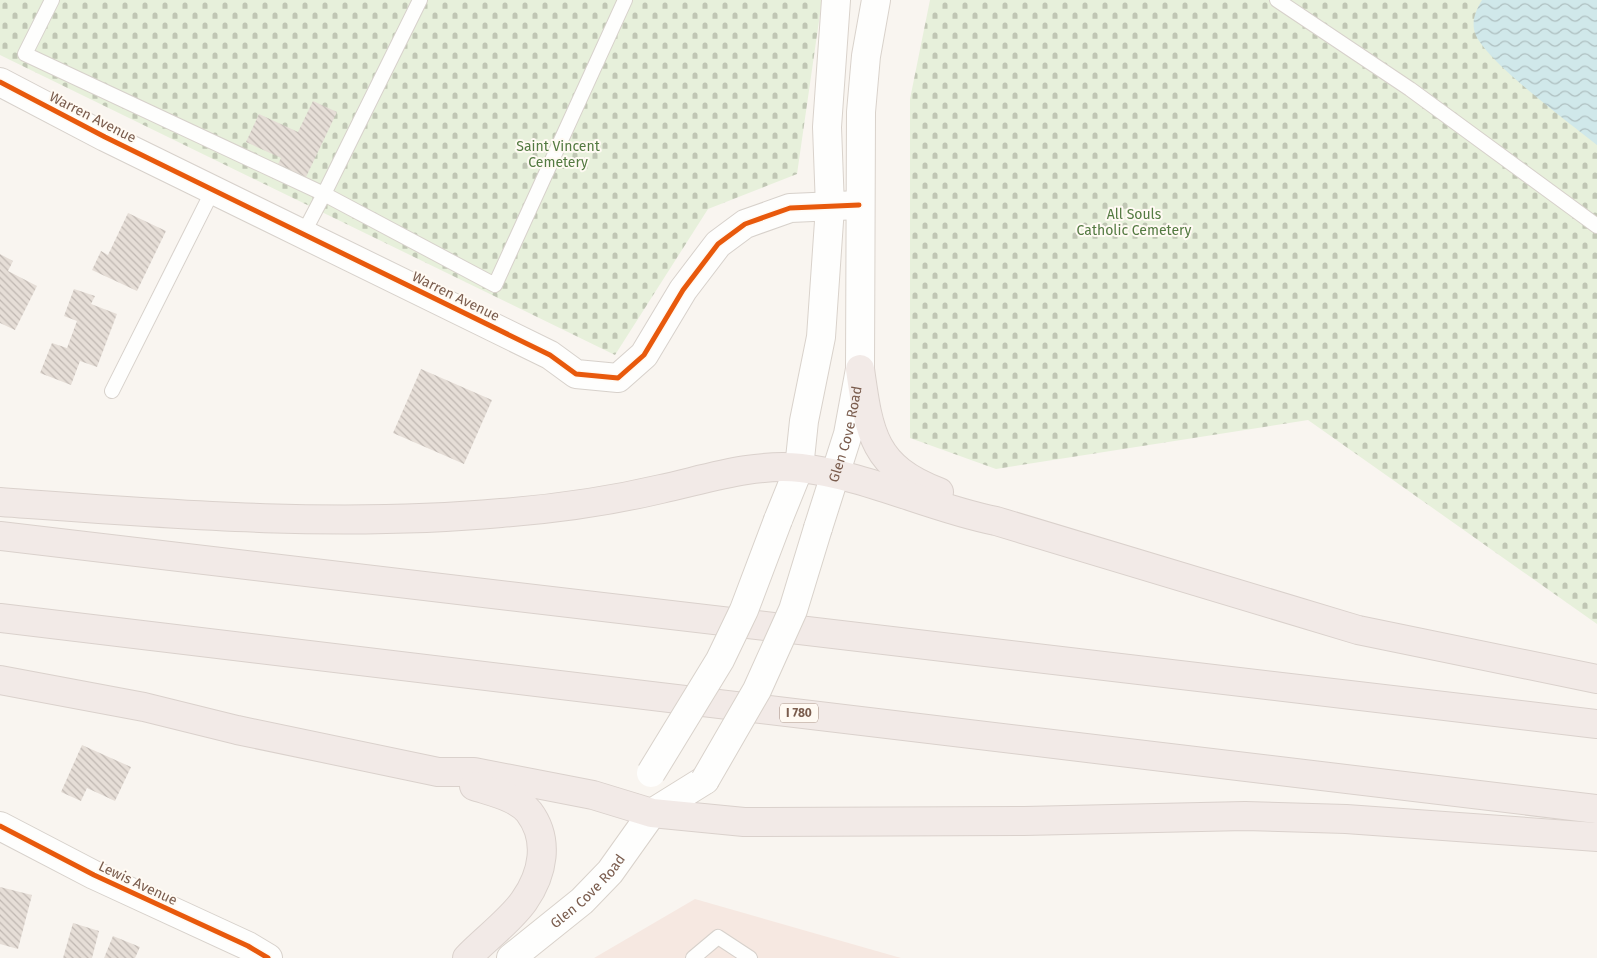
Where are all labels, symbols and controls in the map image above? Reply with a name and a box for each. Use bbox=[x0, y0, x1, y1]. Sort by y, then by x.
street label: Warren Avenue bbox=[47, 88, 139, 147]
park label: Saint Vincent Cemetery bbox=[516, 138, 601, 171]
park label: All Souls Catholic Cemetery bbox=[1077, 206, 1191, 239]
street label: Warren Avenue bbox=[409, 268, 502, 325]
street label: Glen Cove Road bbox=[825, 385, 866, 484]
road number: I 780 bbox=[780, 704, 818, 722]
street label: Glen Cove Road bbox=[547, 851, 629, 932]
street label: Lewis Avenue bbox=[96, 858, 180, 909]

